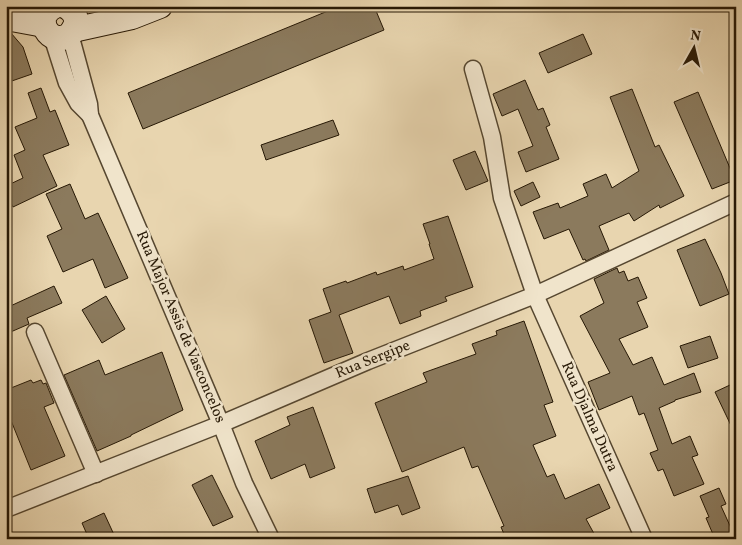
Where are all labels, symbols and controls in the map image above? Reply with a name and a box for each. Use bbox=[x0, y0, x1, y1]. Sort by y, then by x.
north arrow bbox=[670, 22, 720, 72]
text: N bbox=[689, 26, 702, 47]
street label: Rua Major Assis de Vasconcelos bbox=[130, 228, 230, 426]
street label: Rua Sergipe bbox=[333, 336, 413, 384]
street label: Rua Djalma Dutra bbox=[555, 359, 623, 475]

